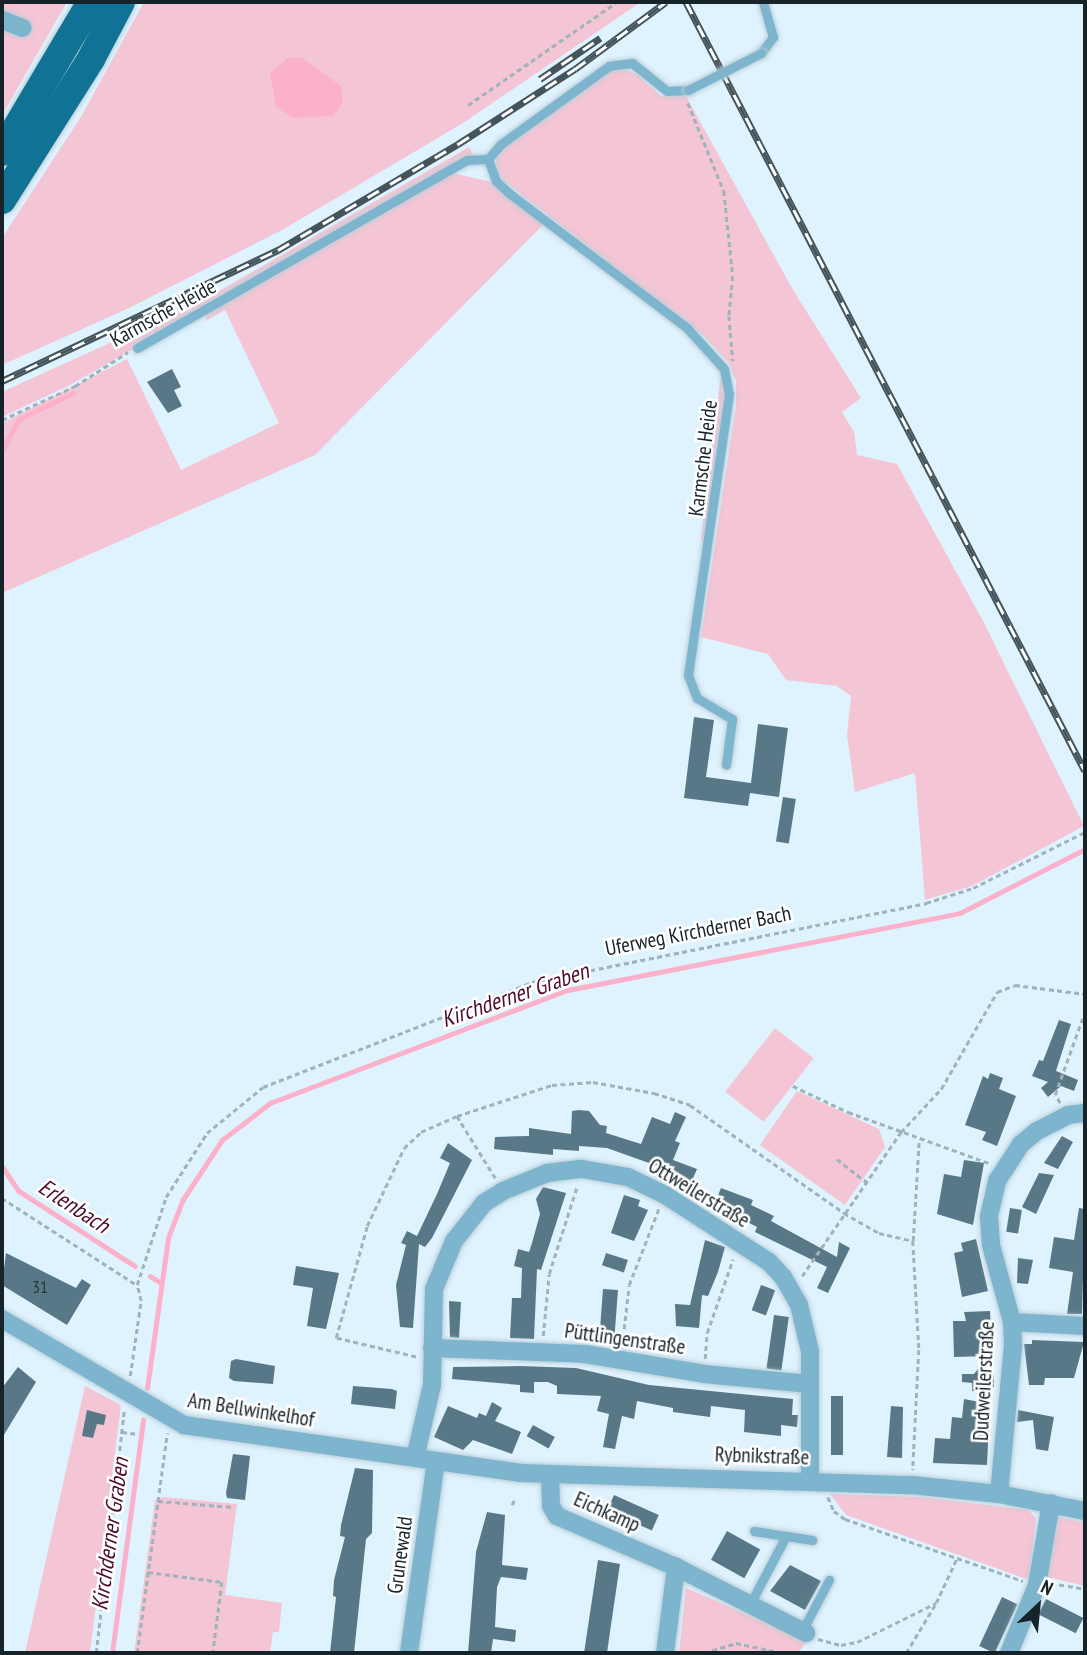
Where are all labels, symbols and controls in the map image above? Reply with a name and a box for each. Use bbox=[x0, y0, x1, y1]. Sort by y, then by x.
street label: Karmsche Heide bbox=[106, 274, 220, 352]
street label: Karmsche Heide bbox=[683, 398, 723, 518]
street label: Uferweg Kirchderner Bach bbox=[603, 901, 793, 961]
water label: Kirchderner Graben bbox=[438, 957, 592, 1033]
street label: Ottweilerstraße bbox=[644, 1153, 754, 1233]
water label: Erlenbach bbox=[34, 1173, 114, 1239]
house number: 31 bbox=[32, 1276, 48, 1298]
street label: Püttlingenstraße bbox=[563, 1318, 687, 1360]
street label: Dudweilerstraße bbox=[968, 1320, 1000, 1442]
street label: Am Bellwinkelhof bbox=[186, 1388, 316, 1432]
street label: Rybnikstraße bbox=[714, 1442, 810, 1470]
water label: Kirchderner Graben bbox=[86, 1456, 134, 1612]
street label: Eichkamp bbox=[570, 1486, 644, 1538]
street label: Grunewald bbox=[382, 1515, 418, 1595]
north arrow bbox=[1003, 1571, 1073, 1641]
text: N bbox=[1037, 1574, 1057, 1600]

